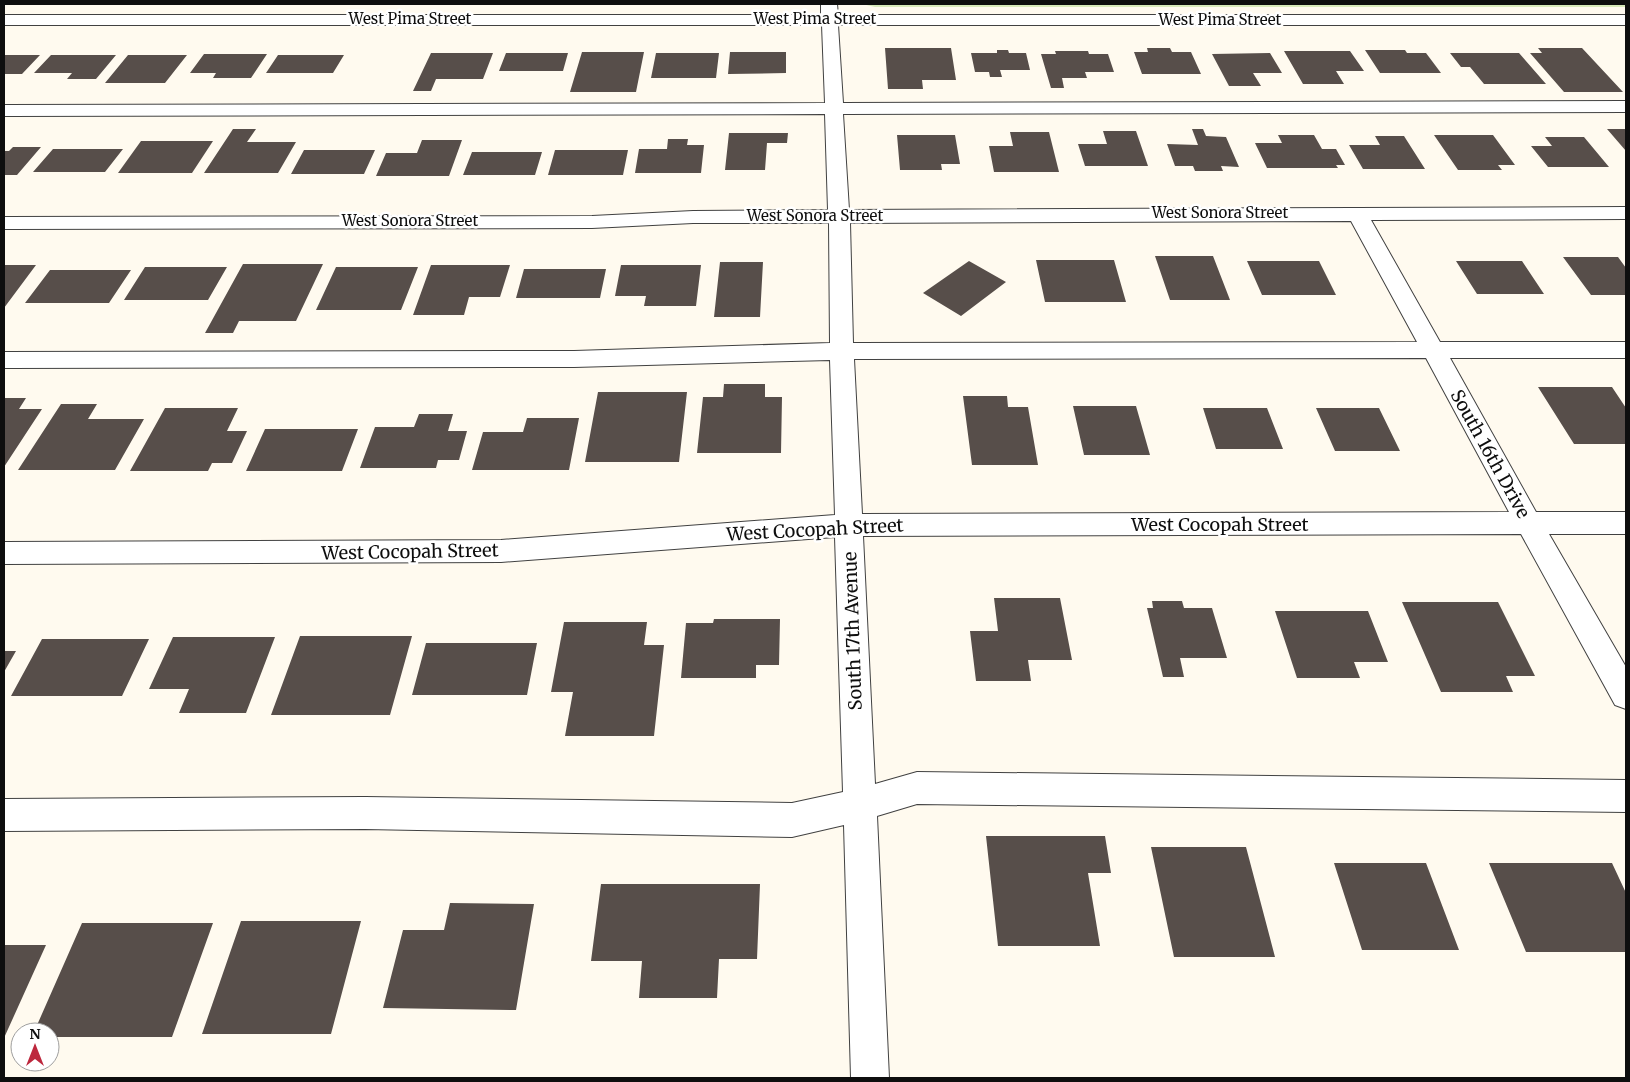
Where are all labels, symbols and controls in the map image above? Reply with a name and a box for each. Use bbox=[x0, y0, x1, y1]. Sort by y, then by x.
street label: West Pima Street bbox=[348, 9, 472, 28]
street label: West Pima Street bbox=[753, 9, 877, 28]
street label: West Pima Street bbox=[1158, 10, 1282, 29]
street label: West Sonora Street bbox=[1151, 203, 1288, 222]
street label: West Sonora Street bbox=[746, 206, 883, 225]
street label: West Sonora Street bbox=[341, 211, 478, 230]
street label: South 16th Drive bbox=[1446, 385, 1535, 522]
street label: West Cocopah Street bbox=[725, 513, 904, 546]
street label: West Cocopah Street bbox=[1130, 513, 1309, 536]
street label: West Cocopah Street bbox=[320, 538, 499, 565]
street label: South 17th Avenue bbox=[838, 551, 867, 711]
north arrow bbox=[10, 1022, 60, 1072]
text: N bbox=[29, 1025, 41, 1043]

